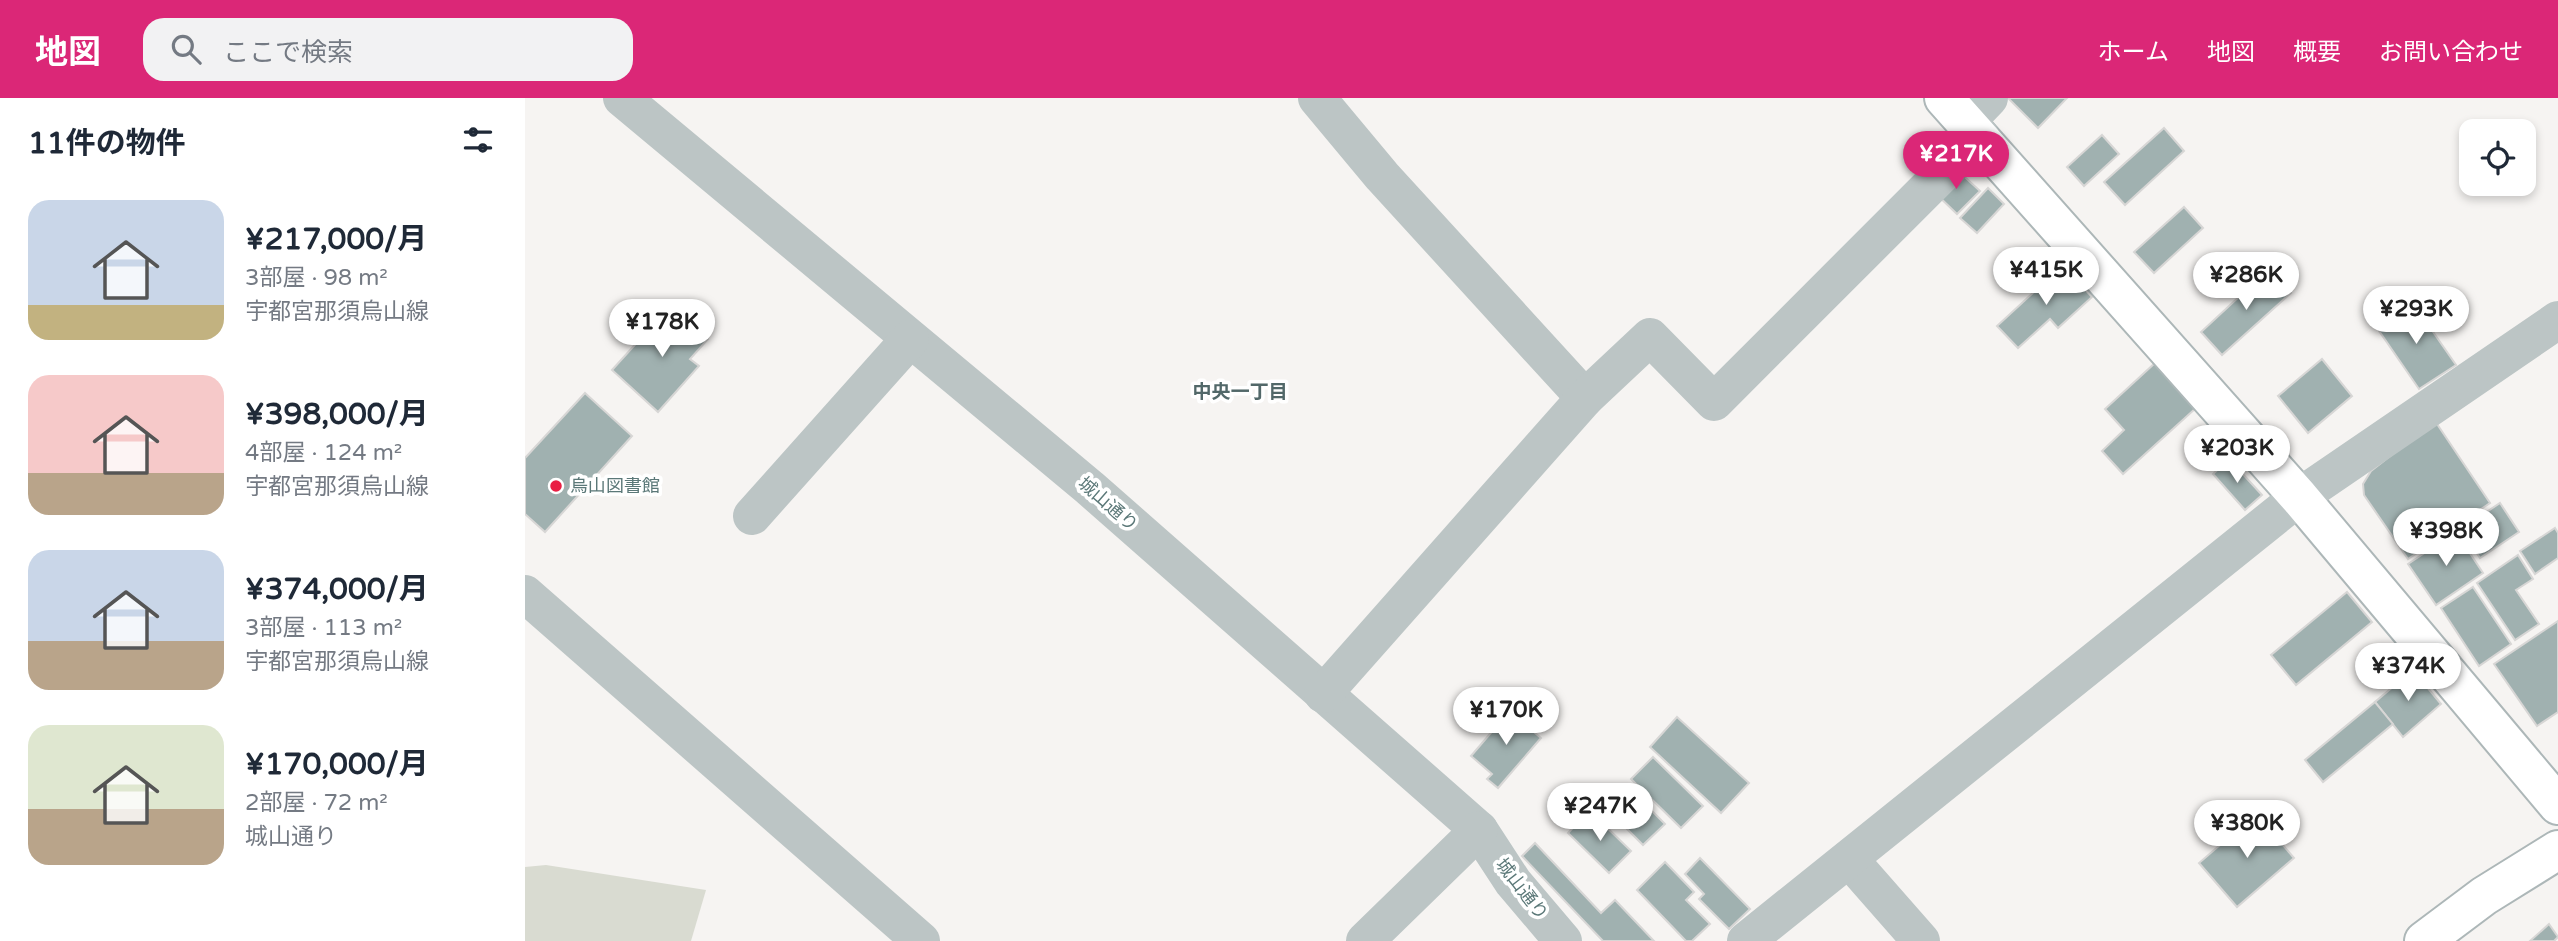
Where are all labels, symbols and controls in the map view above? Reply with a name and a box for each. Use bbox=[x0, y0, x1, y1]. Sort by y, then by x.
search box bbox=[143, 18, 633, 81]
icon: search bbox=[167, 30, 205, 68]
text: 地図 bbox=[35, 33, 101, 72]
text: ここで検索 bbox=[223, 37, 353, 68]
text: ホーム bbox=[2098, 38, 2169, 67]
text: 地図 bbox=[2207, 38, 2255, 67]
text: 概要 bbox=[2293, 38, 2341, 67]
text: お問い合わせ bbox=[2379, 38, 2523, 67]
map controls bbox=[2459, 119, 2536, 196]
button: locate bbox=[2459, 119, 2536, 196]
icon: filters bbox=[459, 121, 497, 159]
text: 11件の物件 bbox=[28, 125, 186, 162]
pin: ¥217K bbox=[1907, 132, 2005, 191]
text: ¥217K bbox=[1919, 140, 1993, 168]
text: ¥217,000/月 bbox=[245, 221, 427, 258]
icon: home bbox=[84, 228, 168, 312]
pin: ¥415K bbox=[1997, 248, 2095, 307]
pin: ¥286K bbox=[2197, 252, 2295, 312]
text: ¥415K bbox=[2009, 256, 2083, 284]
text: ¥286K bbox=[2209, 261, 2283, 289]
text: 3部屋 · 98 m² bbox=[245, 264, 388, 292]
pin: ¥293K bbox=[2367, 286, 2465, 346]
text: ¥293K bbox=[2379, 295, 2453, 323]
text: 宇都宮那須烏山線 bbox=[245, 298, 429, 326]
pin: ¥178K bbox=[613, 300, 711, 359]
text: ¥178K bbox=[625, 308, 699, 336]
district label: 中央一丁目 bbox=[1192, 381, 1288, 403]
text: ¥398,000/月 bbox=[245, 396, 429, 433]
icon: home bbox=[84, 403, 168, 487]
pin: ¥203K bbox=[2188, 426, 2286, 485]
text: ¥203K bbox=[2200, 434, 2274, 462]
text: 4部屋 · 124 m² bbox=[245, 439, 402, 467]
street label: 城山通り bbox=[1074, 472, 1142, 536]
text: 宇都宮那須烏山線 bbox=[245, 473, 429, 501]
place label: 烏山図書館 bbox=[570, 475, 660, 497]
marker: 烏山図書館 bbox=[548, 478, 564, 494]
pin: ¥398K bbox=[2397, 508, 2495, 568]
text: ¥398K bbox=[2409, 517, 2483, 545]
text: ¥374,000/月 bbox=[245, 571, 429, 608]
icon: home bbox=[84, 578, 168, 662]
text: 3部屋 · 113 m² bbox=[245, 614, 402, 642]
pin: ¥374K bbox=[2359, 644, 2457, 703]
text: 宇都宮那須烏山線 bbox=[245, 648, 429, 676]
text: ¥374K bbox=[2371, 652, 2445, 680]
pin: ¥170K bbox=[1457, 688, 1555, 747]
text: ¥170K bbox=[1469, 696, 1543, 724]
text: ¥170,000/月 bbox=[245, 746, 429, 783]
icon: home bbox=[84, 753, 168, 837]
pin: ¥247K bbox=[1551, 784, 1649, 843]
text: 2部屋 · 72 m² bbox=[245, 789, 388, 817]
text: ¥247K bbox=[1563, 792, 1637, 820]
pin: ¥380K bbox=[2198, 800, 2296, 860]
text: ¥380K bbox=[2210, 809, 2284, 837]
text: 城山通り bbox=[245, 823, 337, 851]
street label: 城山通り bbox=[1491, 854, 1553, 924]

